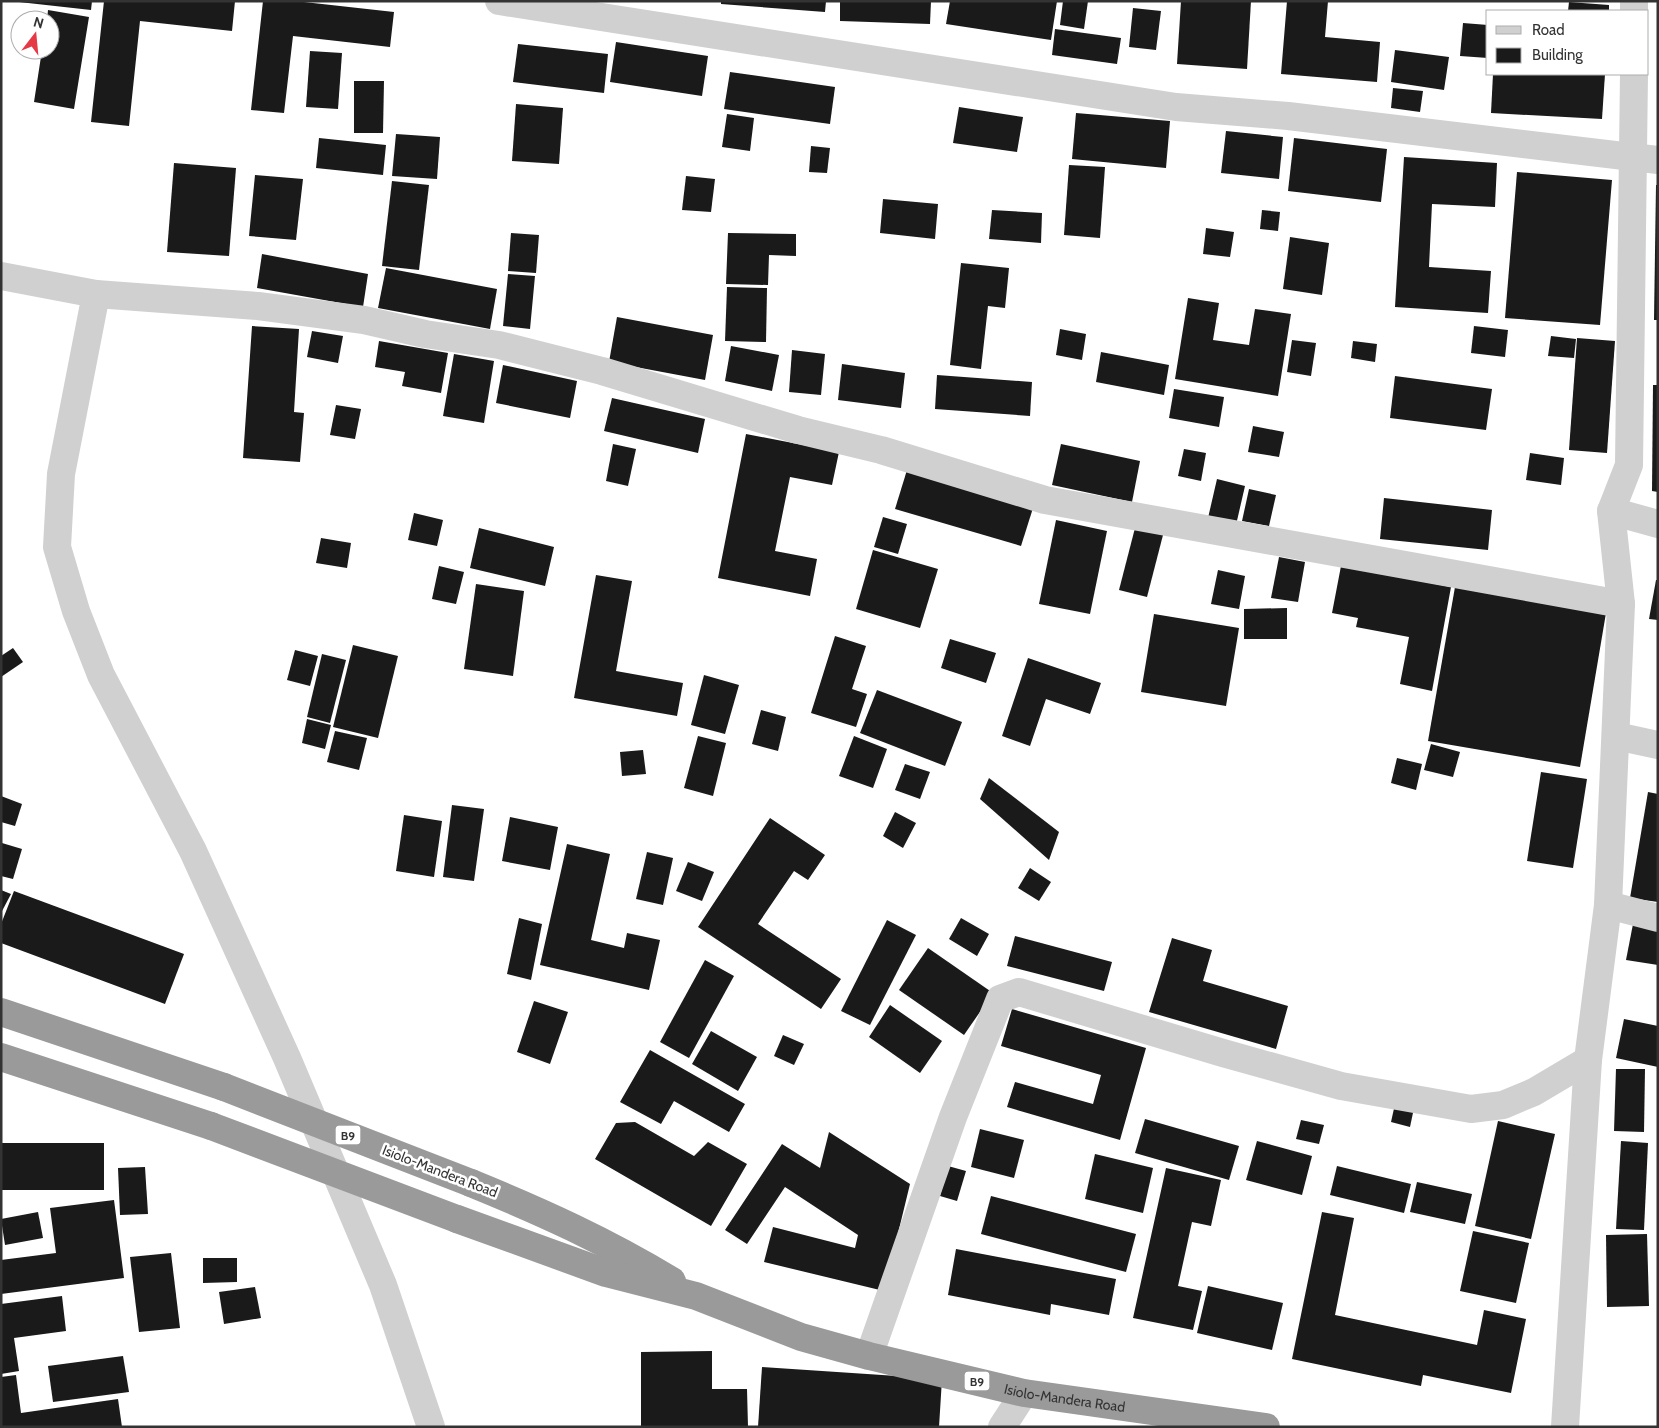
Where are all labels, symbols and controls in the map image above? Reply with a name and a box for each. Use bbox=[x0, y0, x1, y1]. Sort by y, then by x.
north arrow bbox=[10, 10, 60, 60]
legend bbox=[1486, 10, 1649, 75]
text: N bbox=[31, 12, 46, 33]
text: Road bbox=[1532, 21, 1565, 39]
text: Building bbox=[1532, 46, 1583, 64]
road number: B9 bbox=[336, 1126, 360, 1144]
street label: Isiolo-Mandera Road bbox=[380, 1141, 500, 1201]
road number: B9 bbox=[964, 1372, 990, 1390]
street label: Isiolo-Mandera Road bbox=[1002, 1380, 1126, 1416]

